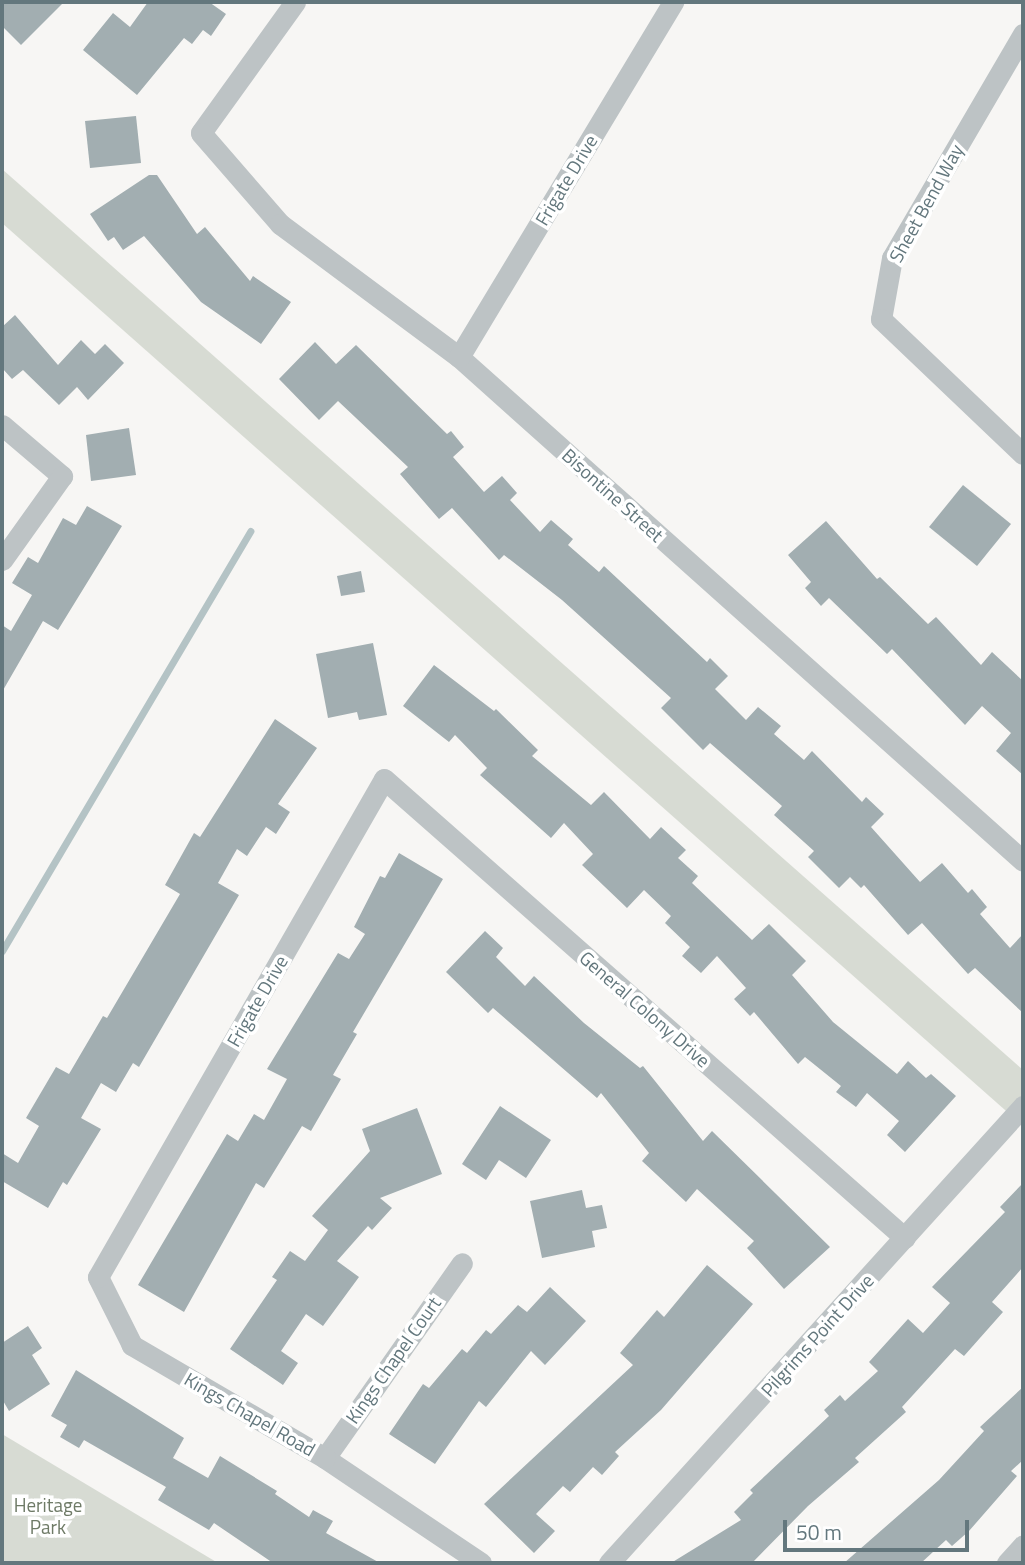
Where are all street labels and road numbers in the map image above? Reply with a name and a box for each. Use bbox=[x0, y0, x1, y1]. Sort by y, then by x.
street label: Frigate Drive bbox=[530, 131, 602, 229]
street label: Sheet Bend Way bbox=[884, 140, 968, 266]
street label: Bisontine Street bbox=[558, 443, 668, 547]
street label: General Colony Drive bbox=[575, 946, 715, 1072]
street label: Frigate Drive bbox=[222, 951, 292, 1051]
street label: Pilgrims Point Drive bbox=[756, 1269, 878, 1401]
street label: Kings Chapel Court bbox=[341, 1292, 445, 1428]
street label: Kings Chapel Road bbox=[181, 1367, 319, 1461]

